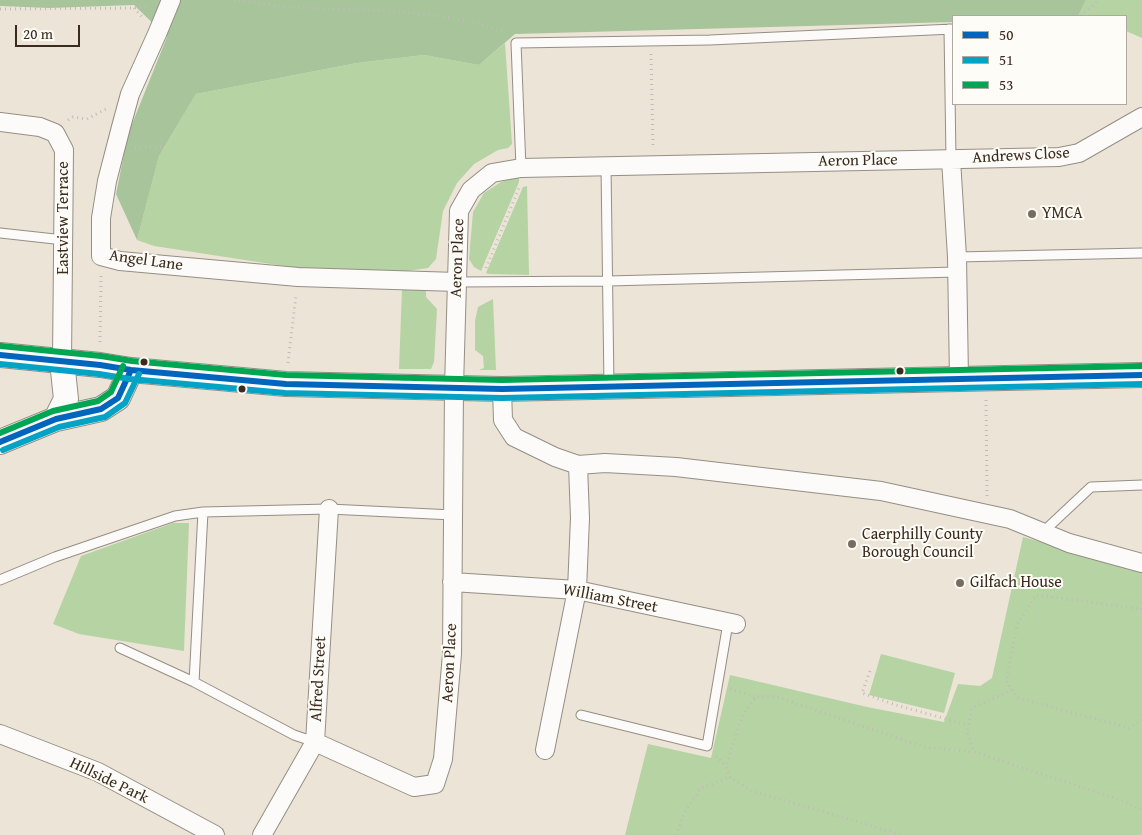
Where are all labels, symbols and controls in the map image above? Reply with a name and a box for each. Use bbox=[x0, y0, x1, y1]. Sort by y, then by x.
scale bar bbox=[18, 15, 82, 47]
legend bbox=[952, 15, 1127, 105]
text: 20 m bbox=[23, 23, 53, 44]
text: 50 bbox=[999, 24, 1013, 45]
text: 51 bbox=[999, 49, 1013, 70]
text: 53 bbox=[999, 74, 1013, 95]
street label: Andrews Close bbox=[972, 144, 1070, 168]
street label: Aeron Place bbox=[818, 151, 898, 171]
street label: Eastview Terrace bbox=[54, 161, 74, 275]
place label: YMCA bbox=[1042, 204, 1083, 224]
marker: YMCA bbox=[1026, 208, 1038, 220]
street label: Aeron Place bbox=[447, 218, 469, 298]
street label: Angel Lane bbox=[108, 246, 184, 276]
unlabelled marker bbox=[139, 357, 149, 367]
unlabelled marker bbox=[895, 366, 905, 376]
unlabelled marker bbox=[237, 384, 247, 394]
place label: Caerphilly County Borough Council bbox=[862, 525, 983, 563]
marker: Caerphilly County Borough Council bbox=[846, 538, 858, 550]
place label: Gilfach House bbox=[970, 573, 1062, 593]
marker: Gilfach House bbox=[954, 577, 966, 589]
street label: William Street bbox=[561, 580, 659, 618]
street label: Aeron Place bbox=[438, 623, 462, 703]
street label: Alfred Street bbox=[307, 636, 331, 722]
street label: Hillside Park bbox=[66, 754, 152, 808]

